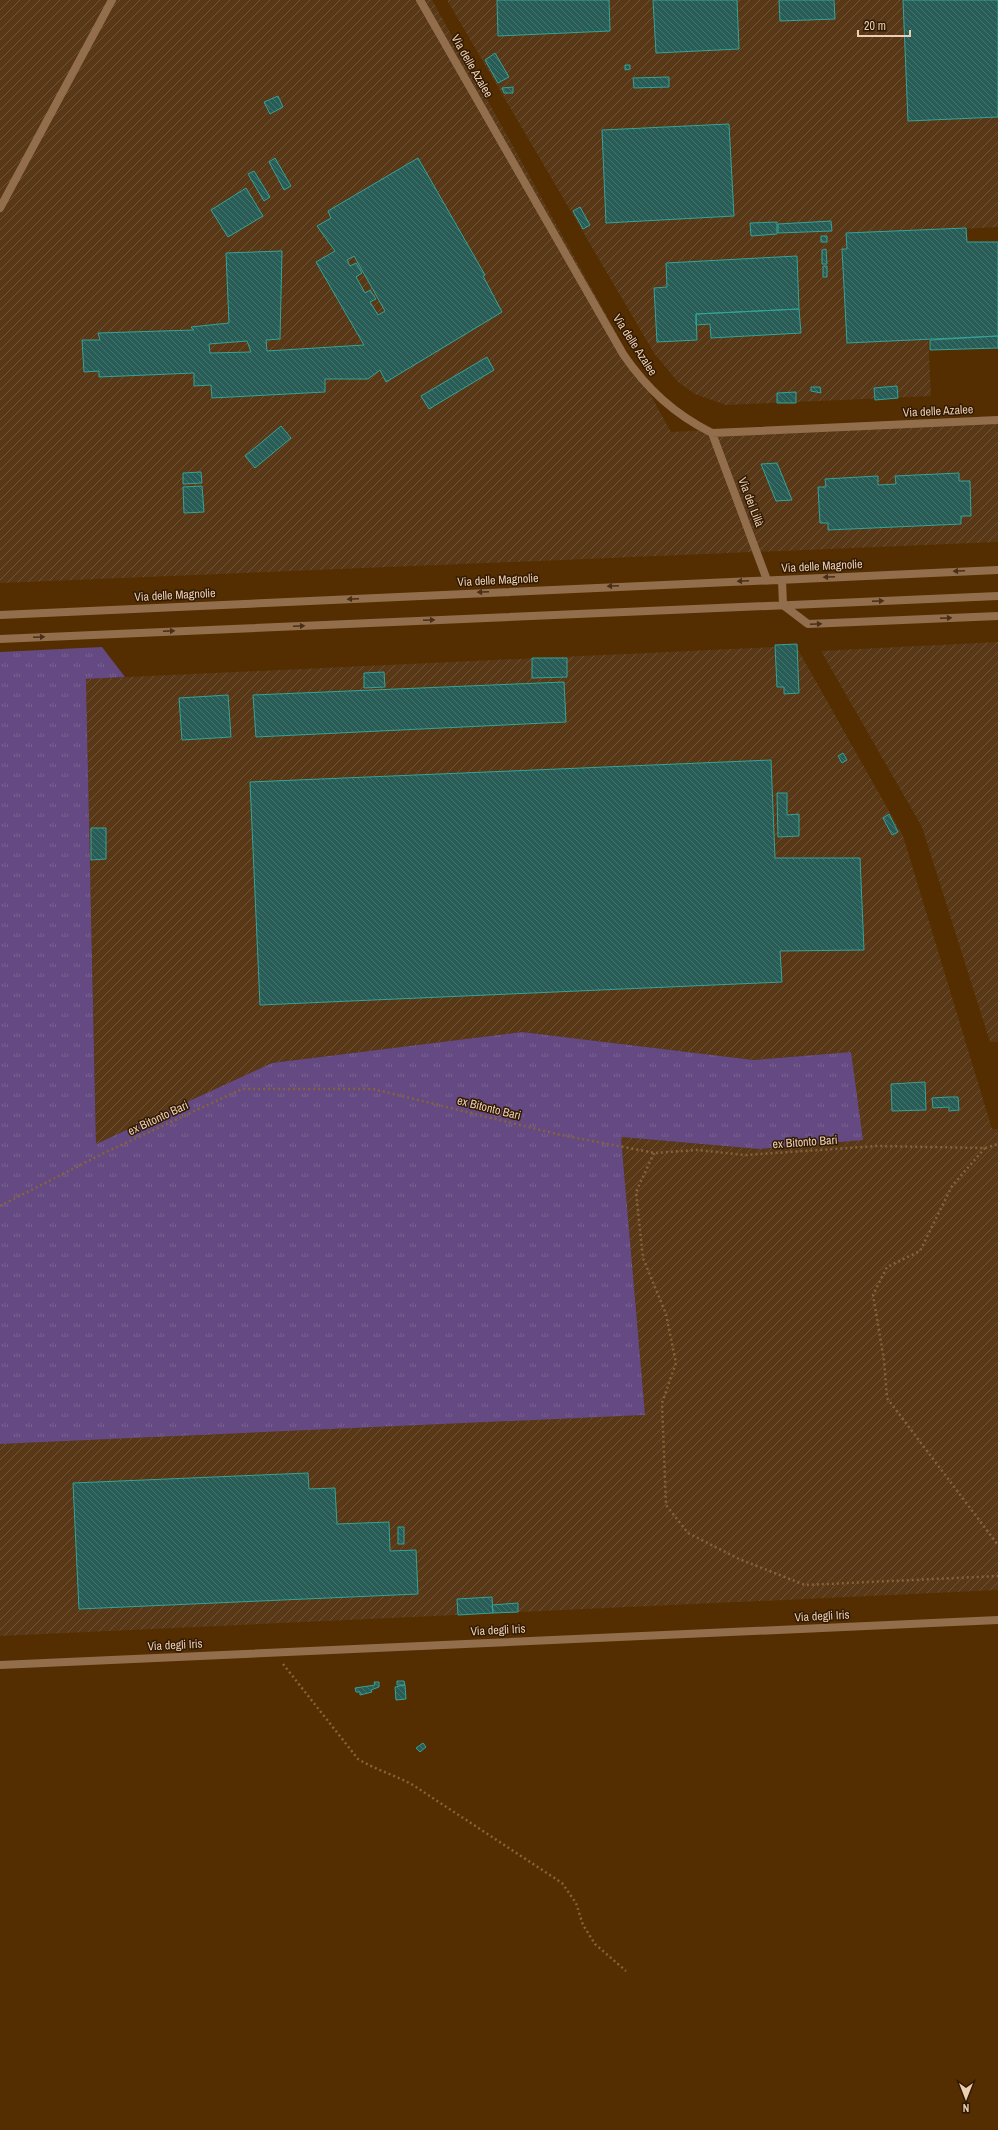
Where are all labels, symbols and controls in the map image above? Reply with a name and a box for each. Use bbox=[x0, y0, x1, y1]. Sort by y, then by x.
scale bar bbox=[858, 12, 910, 38]
text: 20 m bbox=[864, 18, 886, 34]
street label: Via delle Azalee bbox=[447, 32, 497, 100]
street label: Via delle Azalee bbox=[609, 311, 661, 379]
street label: Via delle Azalee bbox=[902, 401, 974, 421]
street label: Via dei Lillà bbox=[734, 475, 768, 530]
street label: Via delle Magnolie bbox=[781, 556, 863, 576]
one-way arrow bbox=[953, 568, 965, 575]
street label: Via delle Magnolie bbox=[457, 570, 539, 590]
one-way arrow bbox=[823, 574, 835, 581]
one-way arrow bbox=[737, 578, 749, 585]
one-way arrow bbox=[607, 583, 619, 590]
street label: Via delle Magnolie bbox=[134, 585, 216, 605]
one-way arrow bbox=[477, 589, 489, 596]
one-way arrow bbox=[347, 595, 359, 602]
one-way arrow bbox=[872, 598, 884, 605]
one-way arrow bbox=[940, 615, 953, 621]
one-way arrow bbox=[423, 617, 435, 624]
one-way arrow bbox=[810, 621, 823, 627]
one-way arrow bbox=[293, 623, 306, 629]
one-way arrow bbox=[163, 628, 175, 635]
one-way arrow bbox=[33, 634, 46, 640]
street label: ex Bitonto Bari bbox=[455, 1092, 523, 1124]
street label: ex Bitonto Bari bbox=[125, 1097, 191, 1139]
street label: ex Bitonto Bari bbox=[772, 1132, 838, 1152]
street label: Via degli Iris bbox=[794, 1607, 850, 1625]
street label: Via degli Iris bbox=[470, 1621, 526, 1639]
street label: Via degli Iris bbox=[147, 1636, 203, 1654]
north arrow bbox=[946, 2078, 986, 2118]
text: N bbox=[963, 2101, 969, 2115]

